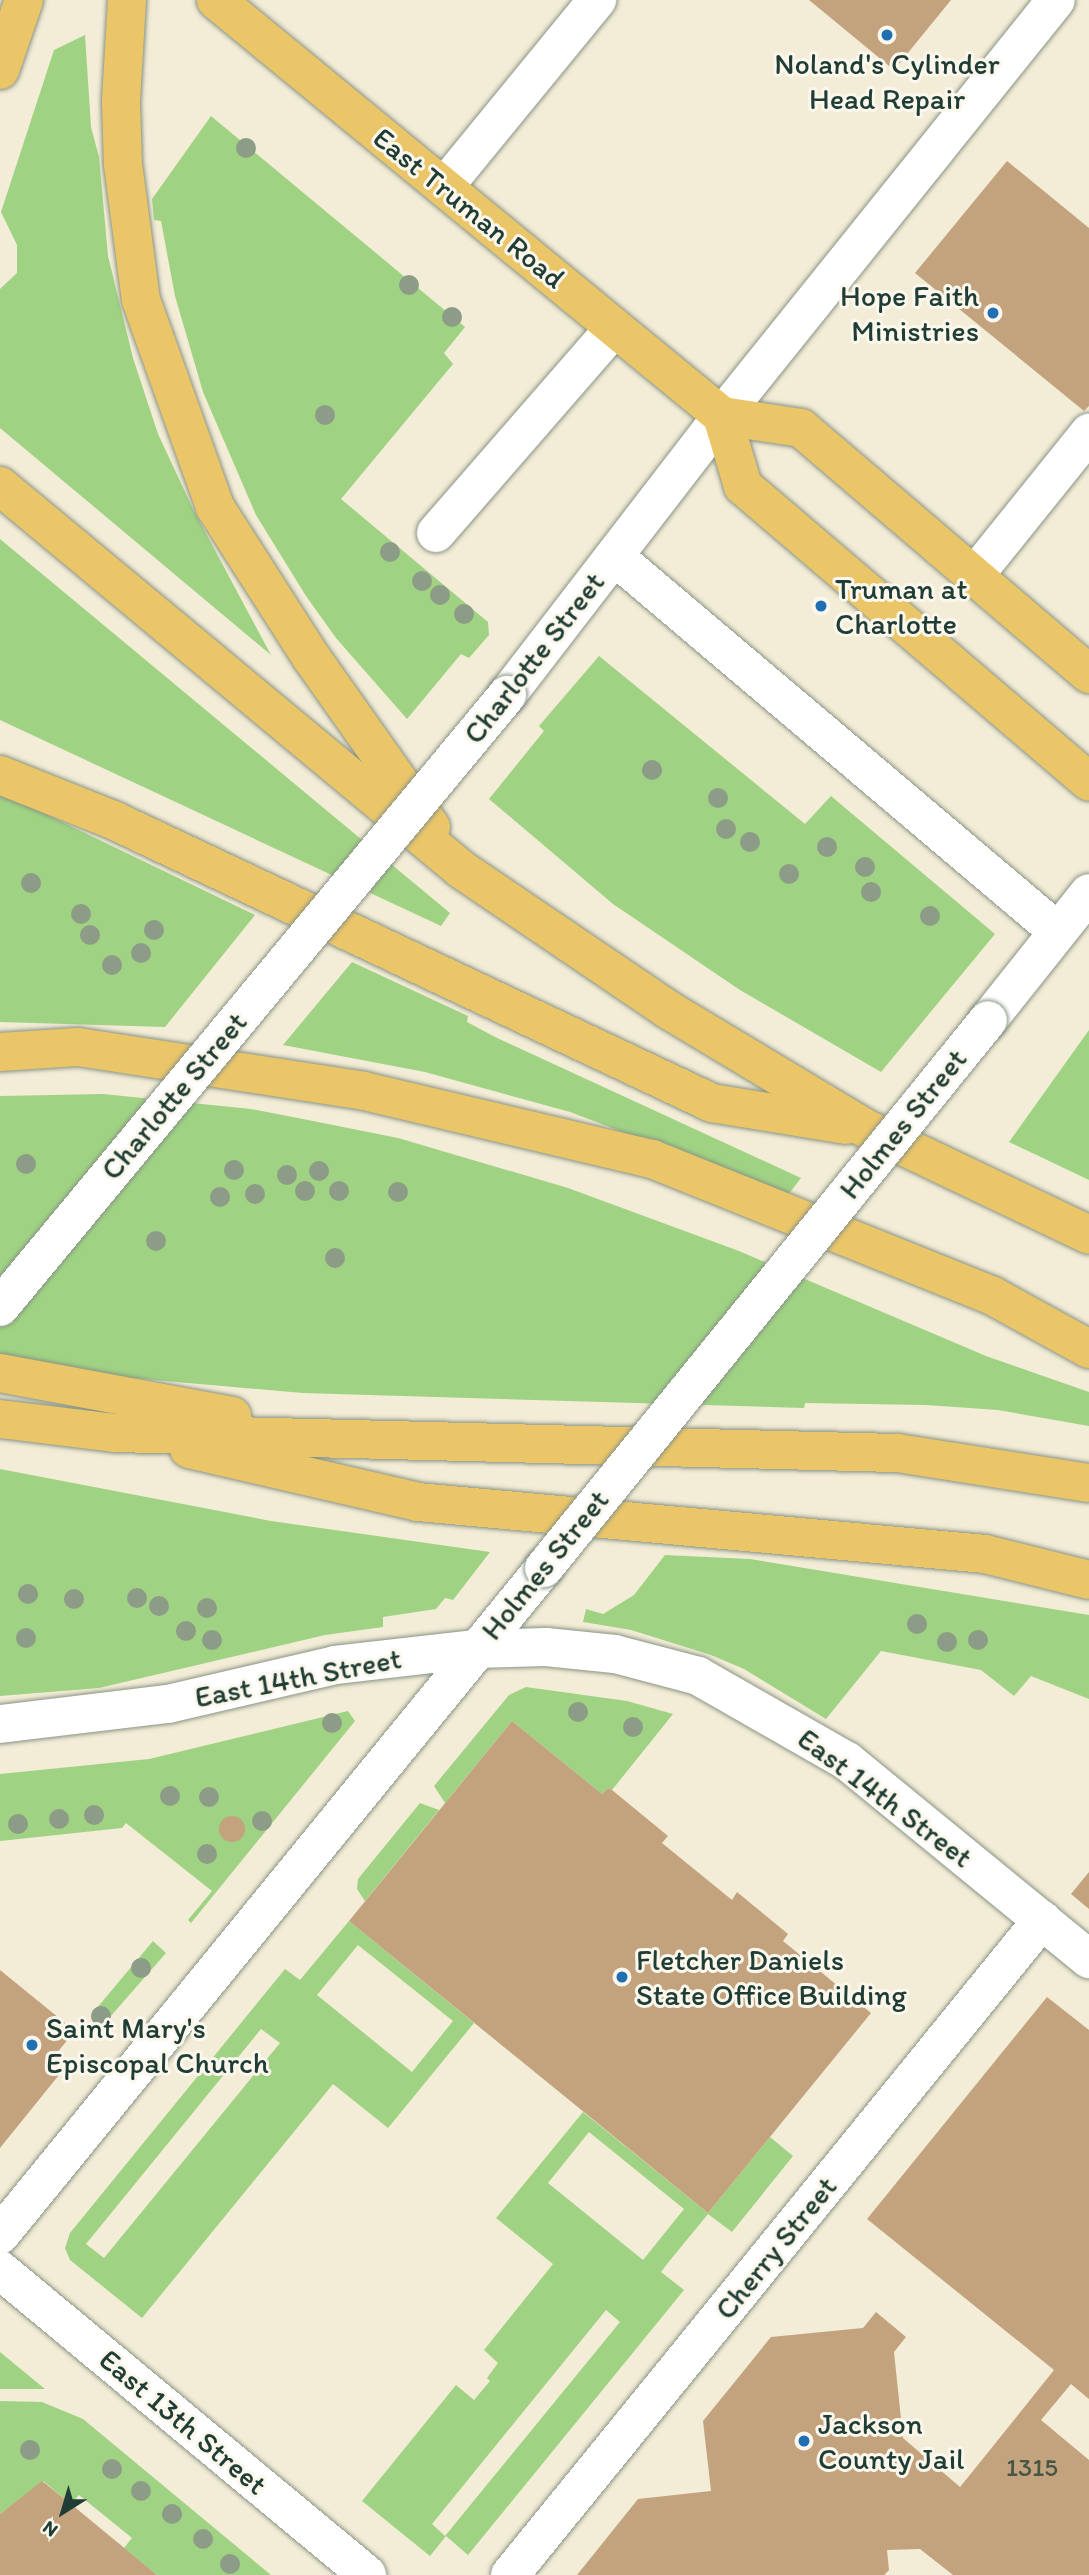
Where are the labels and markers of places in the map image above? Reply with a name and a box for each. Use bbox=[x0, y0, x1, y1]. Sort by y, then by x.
marker: Noland's Cylinder Head Repair bbox=[879, 27, 895, 43]
place label: Noland's Cylinder Head Repair bbox=[774, 46, 1000, 116]
place label: Hope Faith Ministries bbox=[842, 278, 979, 348]
marker: Hope Faith Ministries bbox=[985, 305, 1001, 321]
place label: Truman at Charlotte bbox=[835, 571, 968, 642]
marker: Truman at Charlotte bbox=[813, 598, 829, 614]
place label: Fletcher Daniels State Office Building bbox=[636, 1942, 907, 2012]
marker: Fletcher Daniels State Office Building bbox=[614, 1969, 630, 1985]
place label: Saint Mary's Episcopal Church bbox=[46, 2010, 269, 2080]
marker: Saint Mary's Episcopal Church bbox=[24, 2037, 40, 2053]
place label: Jackson County Jail bbox=[818, 2406, 964, 2476]
marker: Jackson County Jail bbox=[796, 2433, 812, 2449]

